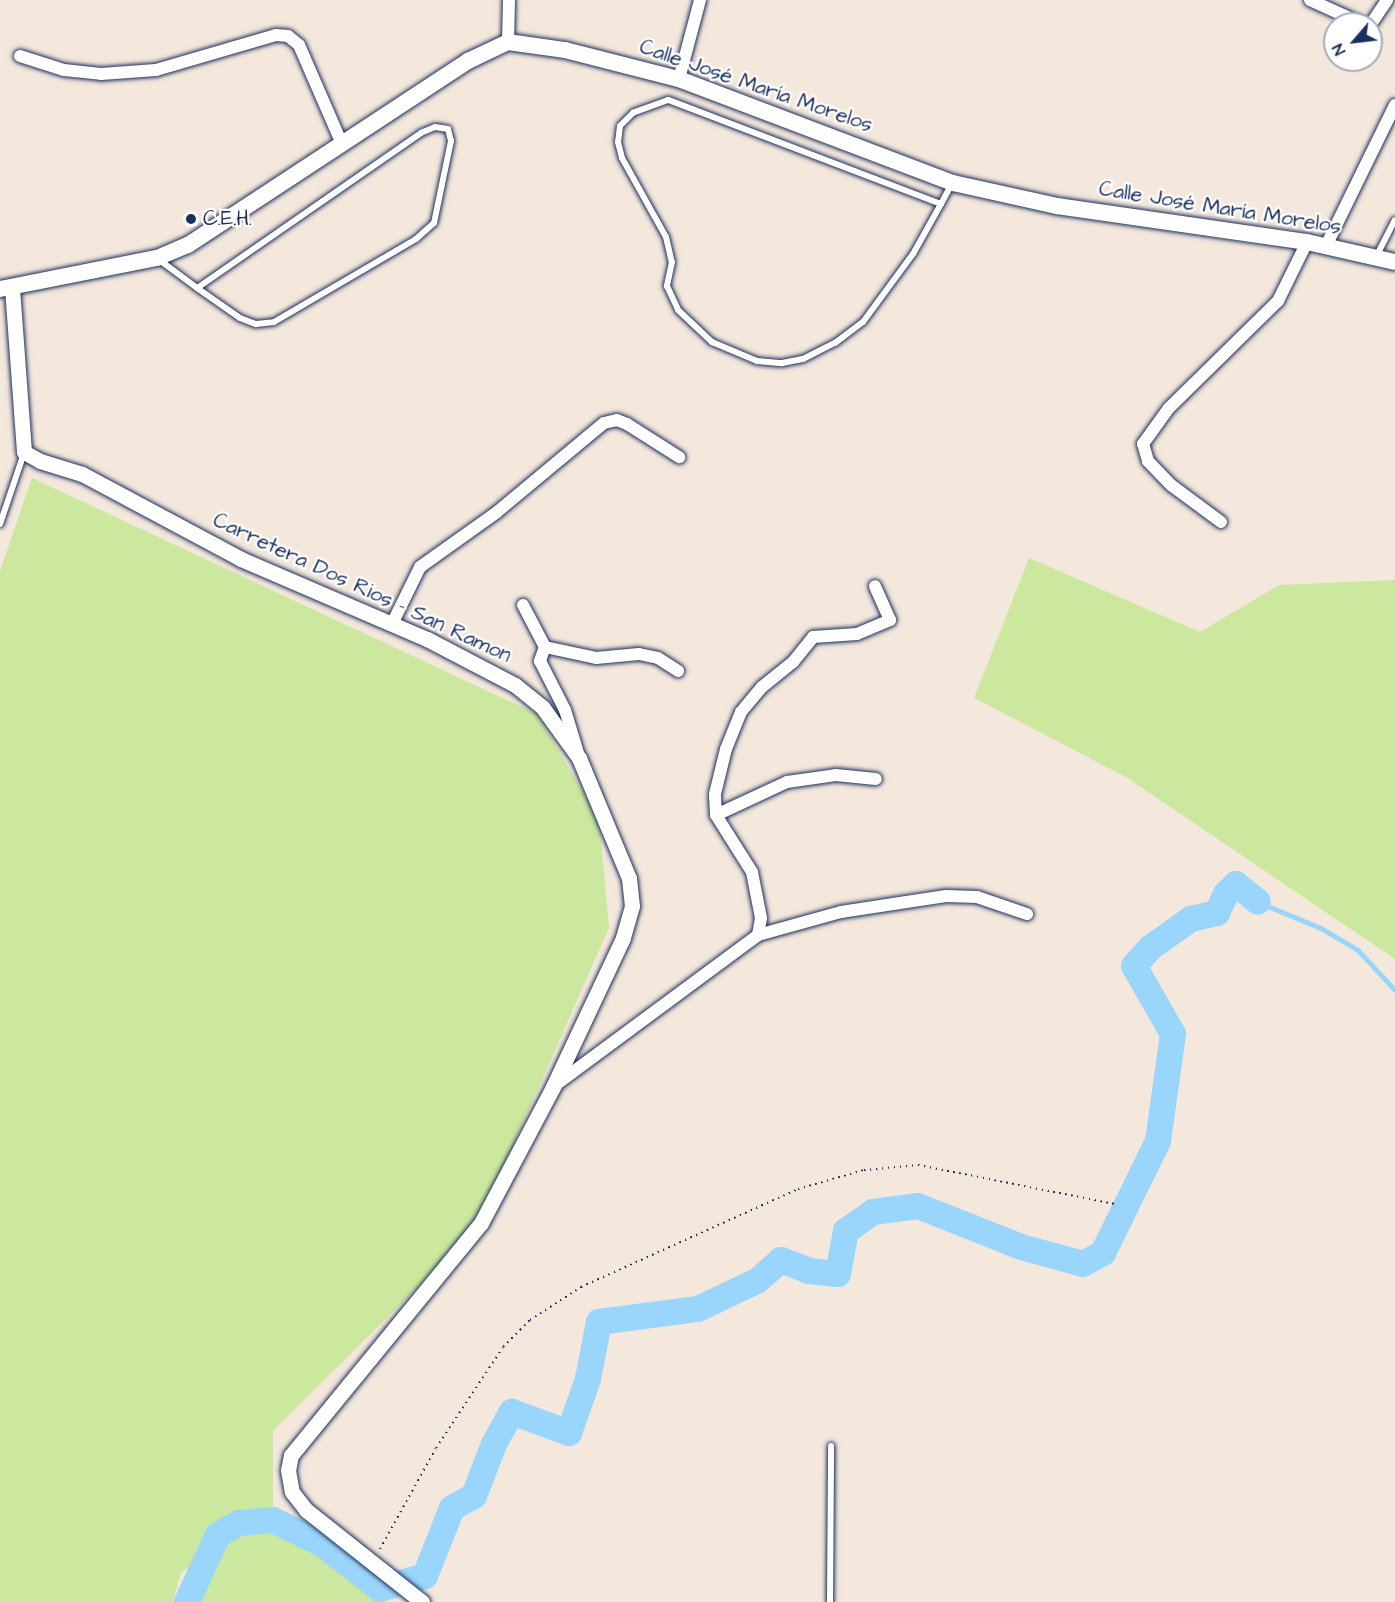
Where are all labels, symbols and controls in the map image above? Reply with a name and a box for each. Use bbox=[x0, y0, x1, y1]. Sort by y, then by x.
north arrow bbox=[1323, 12, 1383, 72]
street label: Calle José María Morelos bbox=[636, 34, 876, 138]
text: N bbox=[1327, 40, 1351, 59]
street label: Calle José María Morelos bbox=[1097, 176, 1343, 240]
place label: C.E.H. bbox=[203, 206, 252, 232]
marker: C.E.H. bbox=[184, 212, 198, 226]
street label: Carretera Dos Rios - San Ramon bbox=[209, 508, 515, 668]

